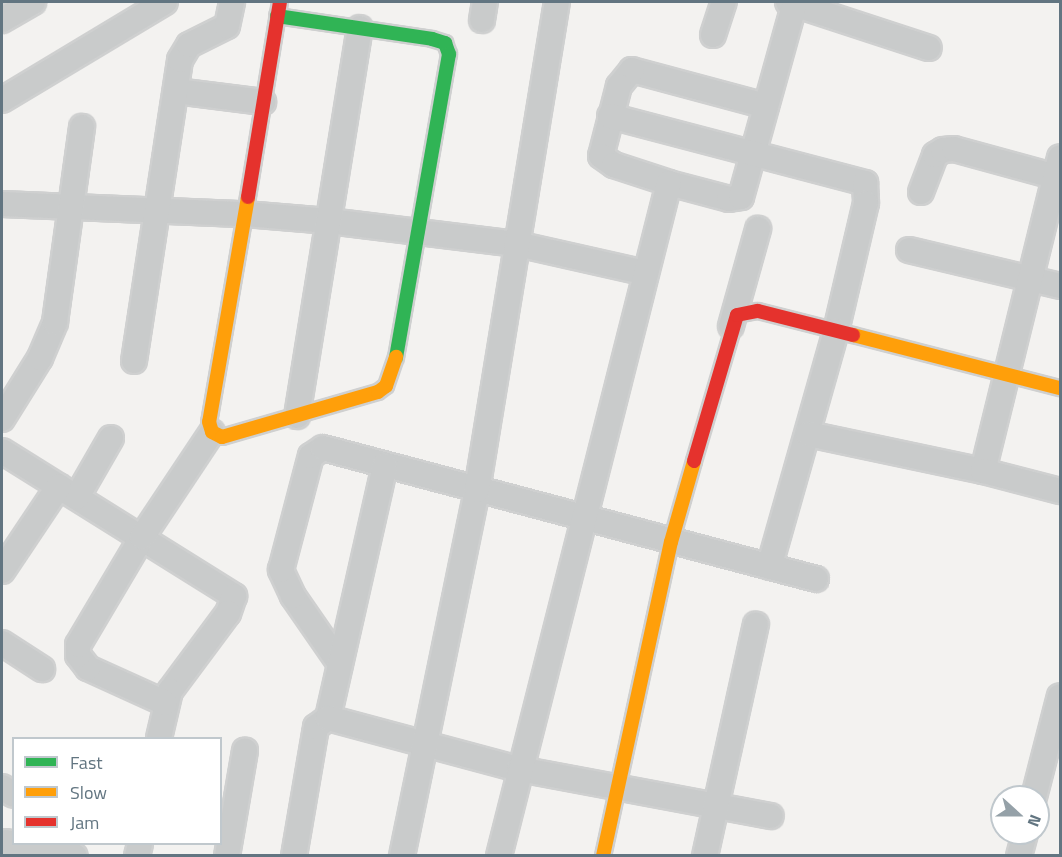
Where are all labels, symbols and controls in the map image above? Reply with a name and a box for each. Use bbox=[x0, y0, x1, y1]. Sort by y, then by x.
legend bbox=[12, 737, 222, 845]
text: Fast bbox=[70, 749, 103, 776]
text: Slow bbox=[70, 779, 107, 806]
north arrow bbox=[990, 785, 1050, 845]
text: Jam bbox=[70, 809, 99, 836]
text: N bbox=[1022, 811, 1048, 830]

